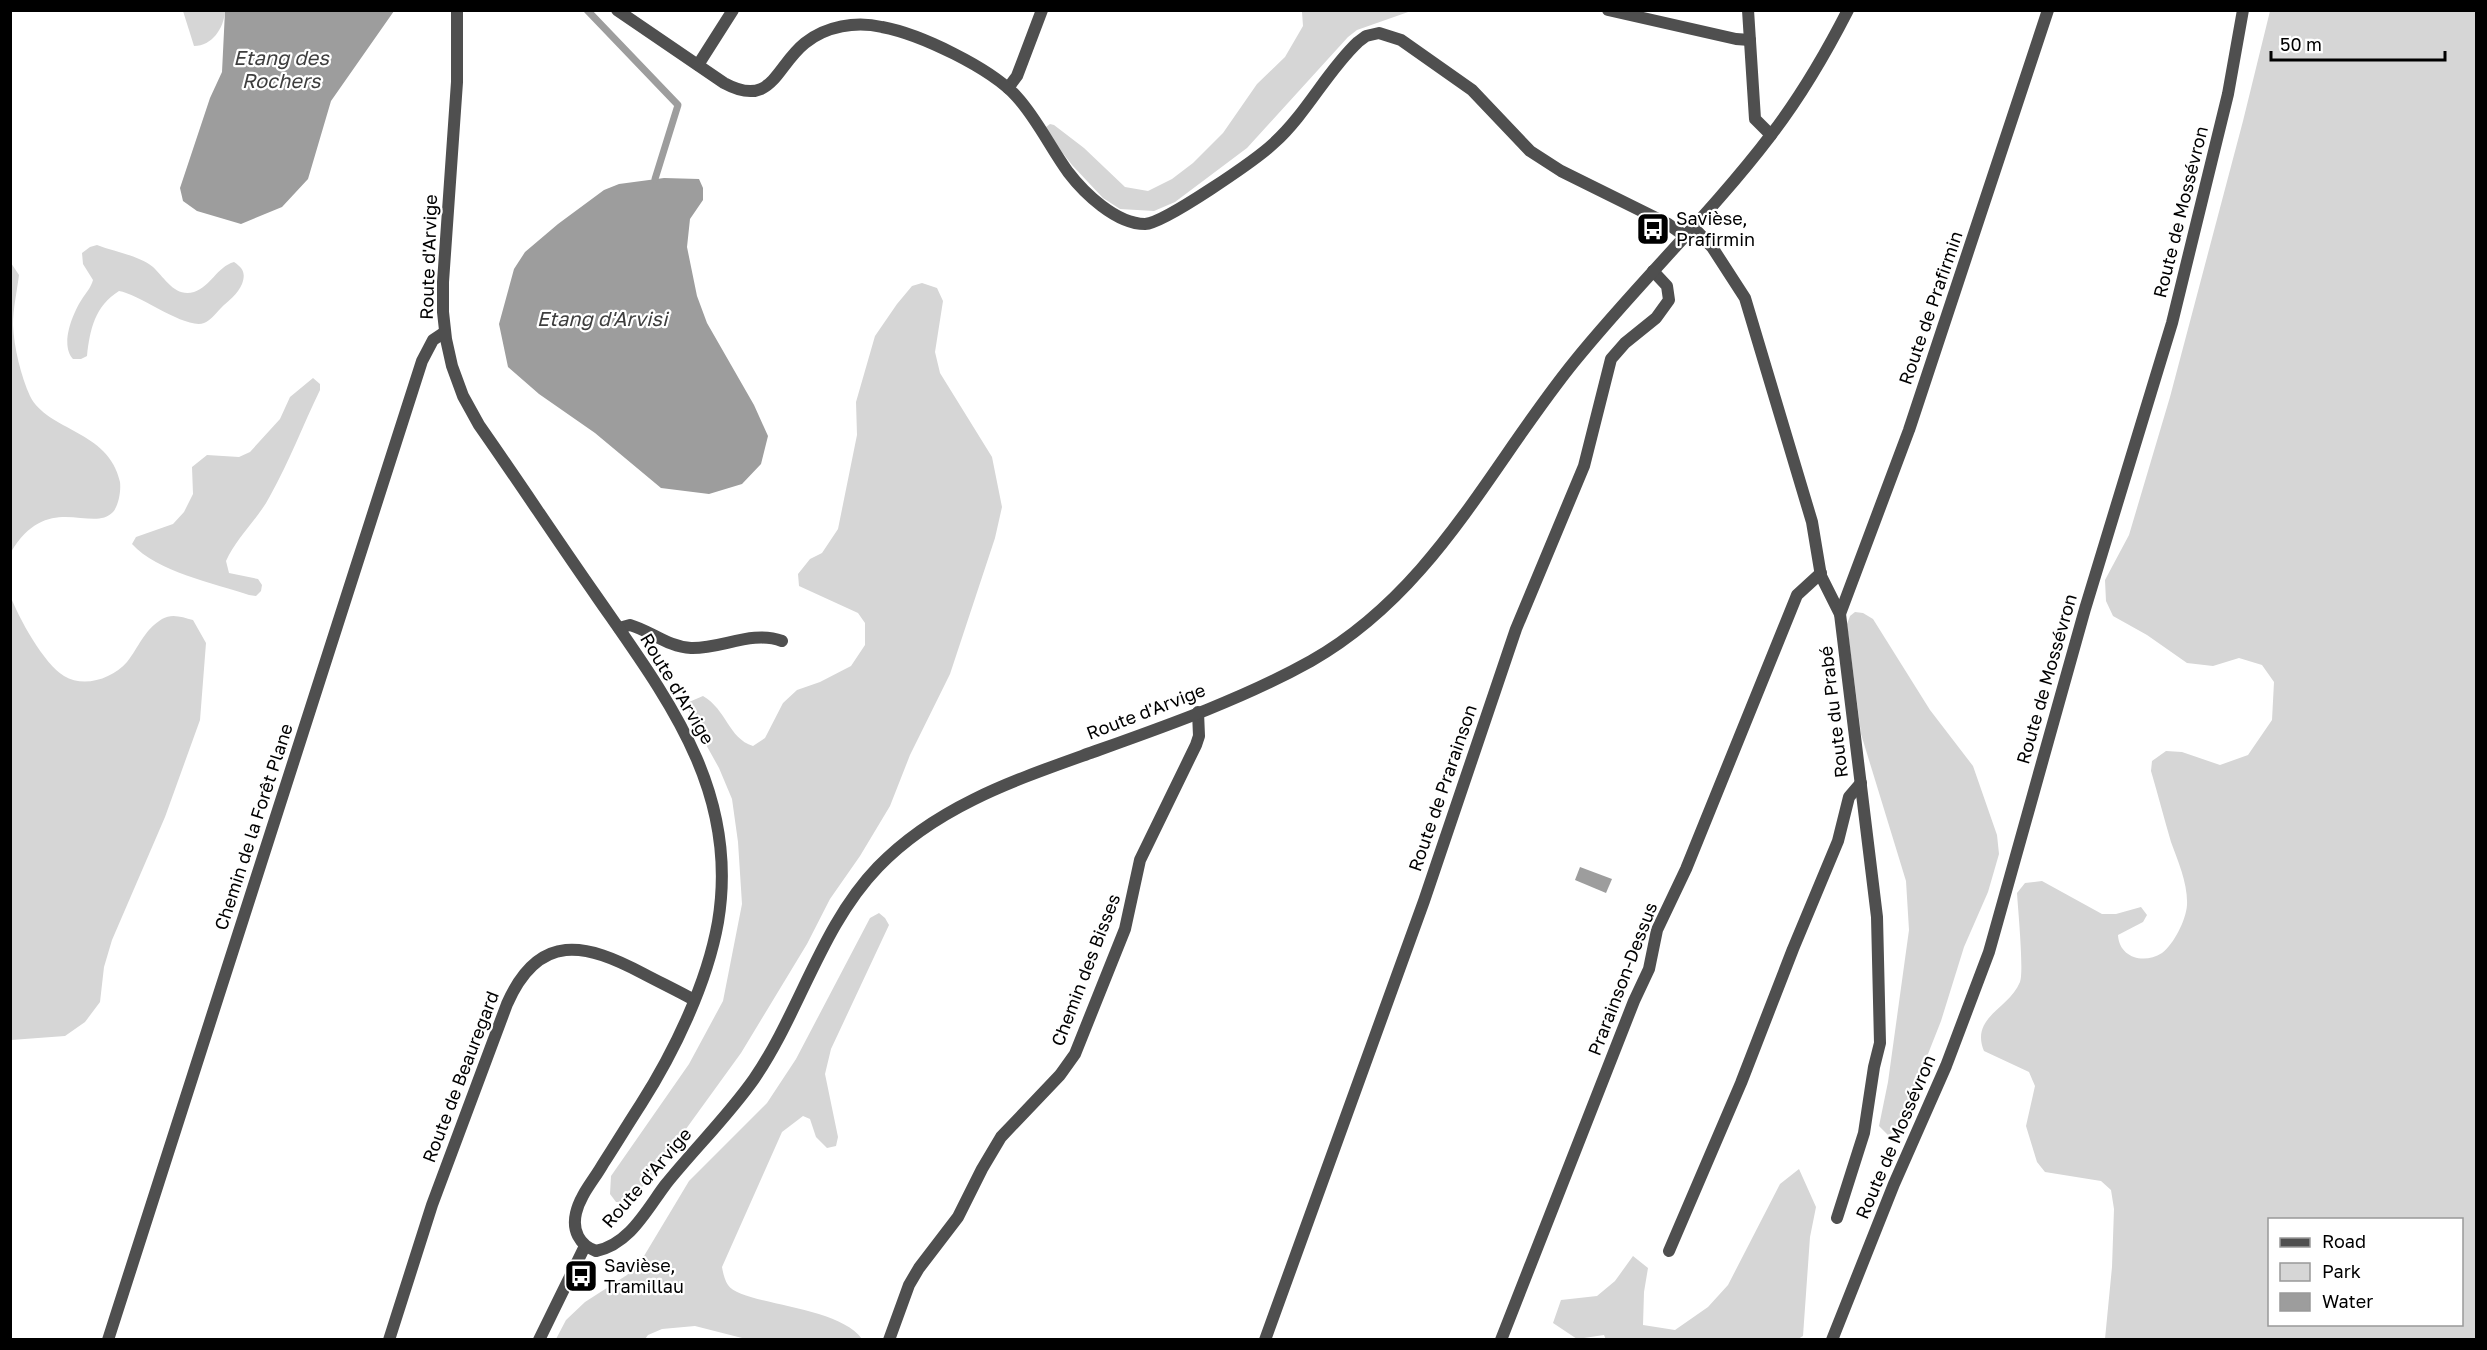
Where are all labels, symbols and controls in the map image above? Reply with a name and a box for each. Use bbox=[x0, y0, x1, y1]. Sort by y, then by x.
scale bar bbox=[2271, 24, 2445, 62]
text: 50 m bbox=[2280, 33, 2322, 55]
water label: Etang des Rochers bbox=[233, 45, 330, 92]
street label: Route de Mossévron bbox=[2148, 124, 2212, 300]
street label: Route d'Arvige bbox=[415, 194, 441, 320]
place label: Savièse, Prafirmin bbox=[1676, 207, 1755, 250]
bus stop icon: Savièse, Prafirmin bbox=[1635, 211, 1671, 247]
street label: Route de Prafirmin bbox=[1893, 228, 1967, 387]
water label: Etang d'Arvisi bbox=[537, 306, 670, 331]
street label: Route de Mossévron bbox=[2011, 591, 2081, 766]
street label: Route d'Arvige bbox=[636, 629, 720, 748]
street label: Route du Prabé bbox=[1814, 645, 1852, 779]
street label: Route d'Arvige bbox=[1083, 678, 1208, 744]
street label: Route de Prarainson bbox=[1403, 701, 1481, 874]
street label: Chemin de la Forêt Plane bbox=[209, 721, 297, 933]
street label: Chemin des Bisses bbox=[1046, 890, 1124, 1049]
street label: Prarainson-Dessus bbox=[1583, 899, 1661, 1058]
street label: Route de Beauregard bbox=[417, 988, 503, 1165]
street label: Route de Mossévron bbox=[1851, 1051, 1940, 1222]
street label: Route d'Arvige bbox=[597, 1123, 696, 1232]
legend bbox=[2268, 1218, 2463, 1326]
text: Road bbox=[2322, 1230, 2366, 1252]
place label: Savièse, Tramillau bbox=[604, 1254, 684, 1297]
bus stop icon: Savièse, Tramillau bbox=[563, 1258, 599, 1294]
text: Park bbox=[2322, 1260, 2361, 1282]
text: Water bbox=[2322, 1290, 2373, 1312]

